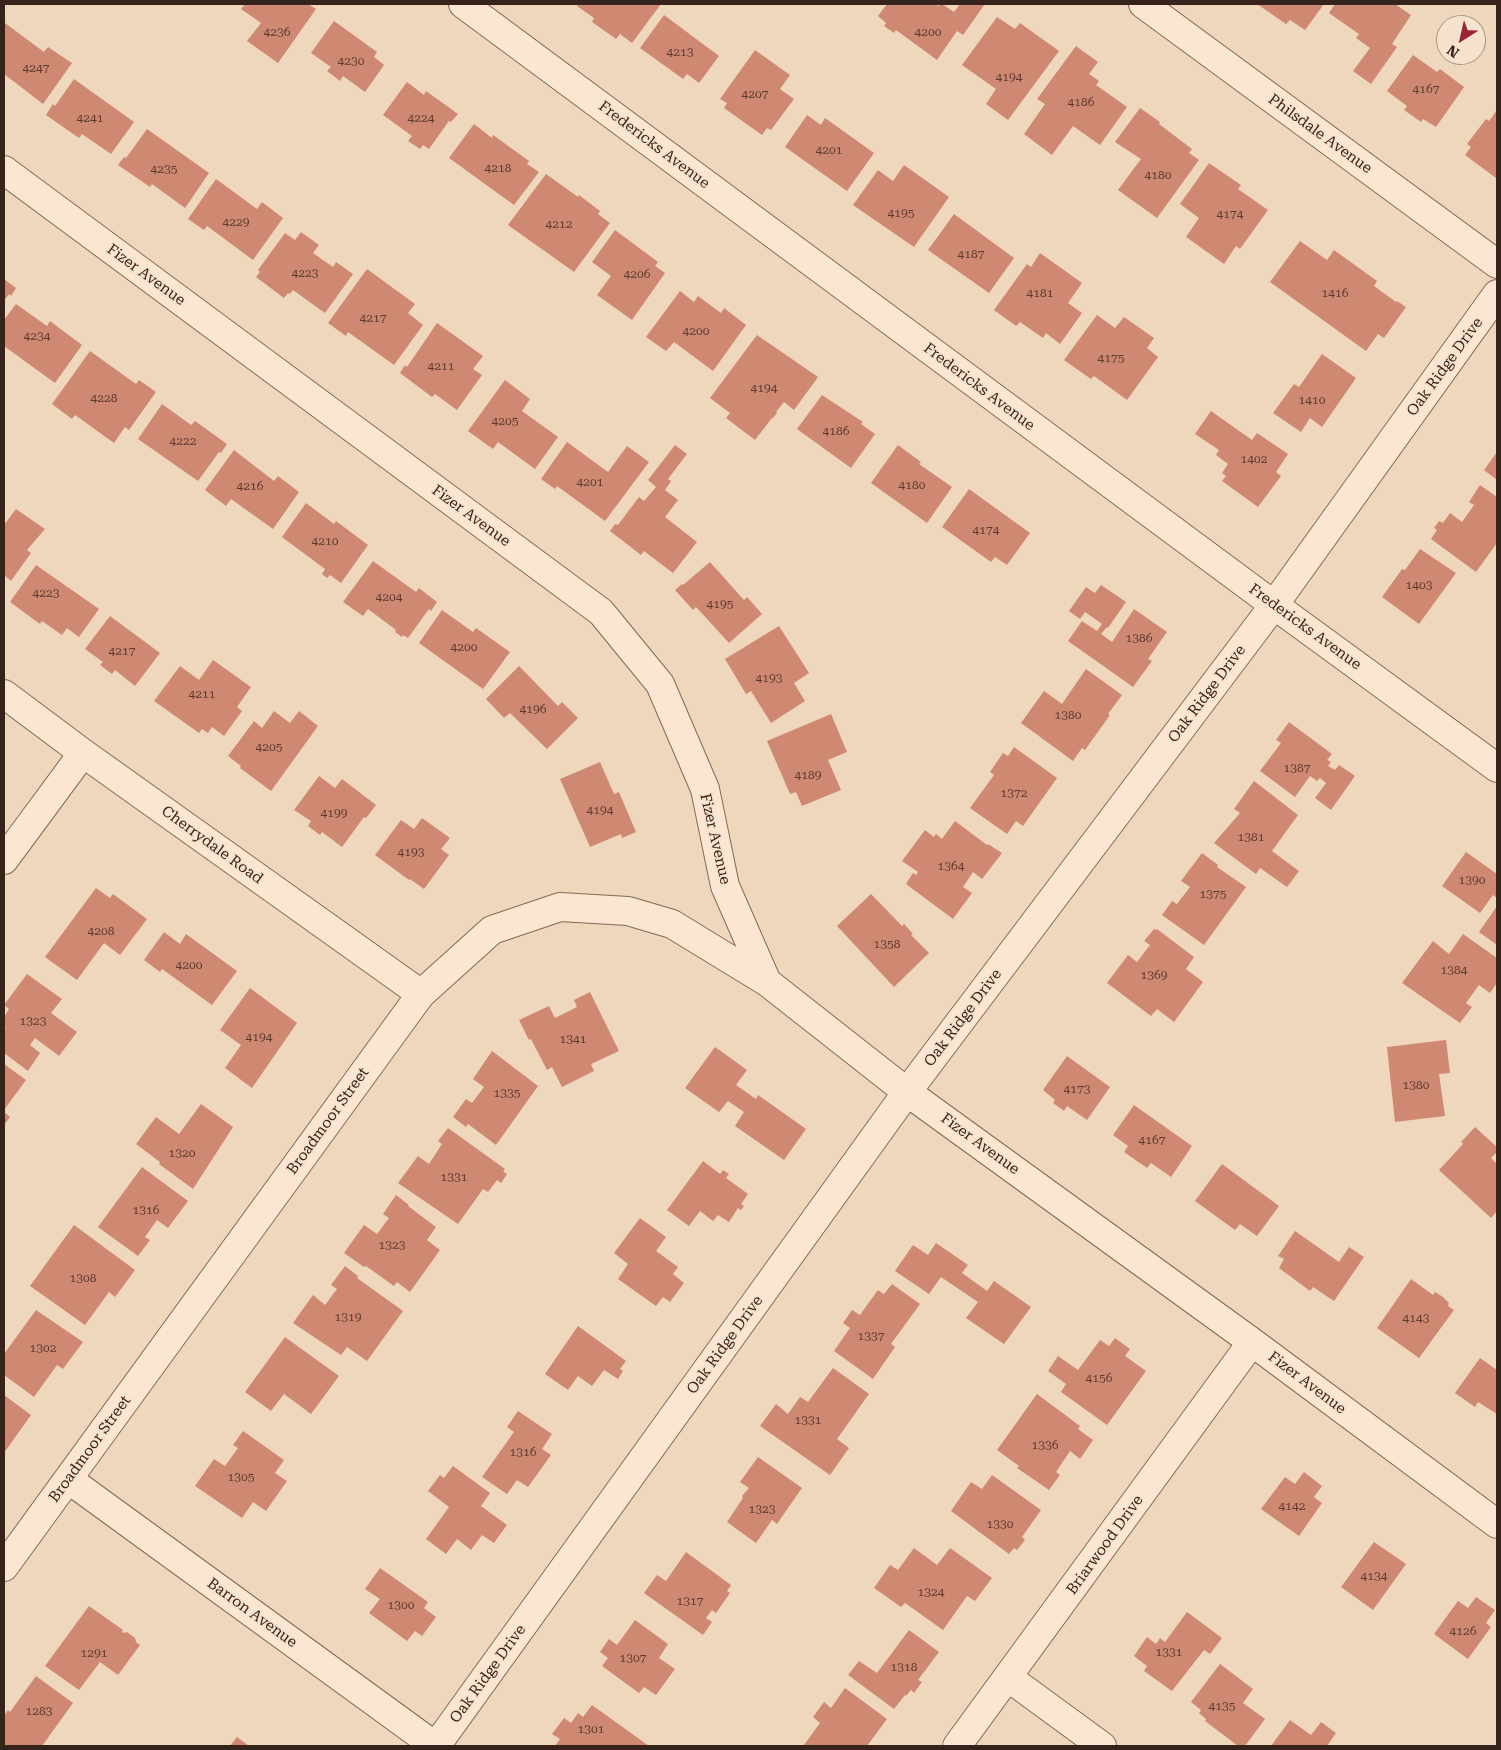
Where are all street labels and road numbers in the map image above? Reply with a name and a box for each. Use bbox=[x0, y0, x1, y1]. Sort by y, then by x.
street label: Philsdale Avenue bbox=[1265, 90, 1375, 178]
street label: Fredericks Avenue bbox=[595, 97, 713, 193]
street label: Fizer Avenue bbox=[103, 240, 189, 310]
street label: Oak Ridge Drive bbox=[1403, 314, 1487, 420]
street label: Fredericks Avenue bbox=[920, 339, 1038, 435]
street label: Fizer Avenue bbox=[428, 481, 514, 551]
street label: Fredericks Avenue bbox=[1245, 580, 1365, 674]
street label: Oak Ridge Drive bbox=[1164, 642, 1250, 746]
street label: Fizer Avenue bbox=[696, 792, 734, 886]
street label: Cherrydale Road bbox=[158, 802, 266, 888]
street label: Oak Ridge Drive bbox=[920, 966, 1006, 1070]
street label: Broadmoor Street bbox=[283, 1064, 373, 1178]
street label: Fizer Avenue bbox=[937, 1109, 1023, 1179]
street label: Oak Ridge Drive bbox=[683, 1292, 767, 1398]
street label: Fizer Avenue bbox=[1265, 1348, 1349, 1418]
street label: Broadmoor Street bbox=[45, 1392, 135, 1506]
street label: Briarwood Drive bbox=[1063, 1492, 1147, 1598]
street label: Barron Avenue bbox=[204, 1574, 300, 1652]
street label: Oak Ridge Drive bbox=[446, 1621, 530, 1727]

